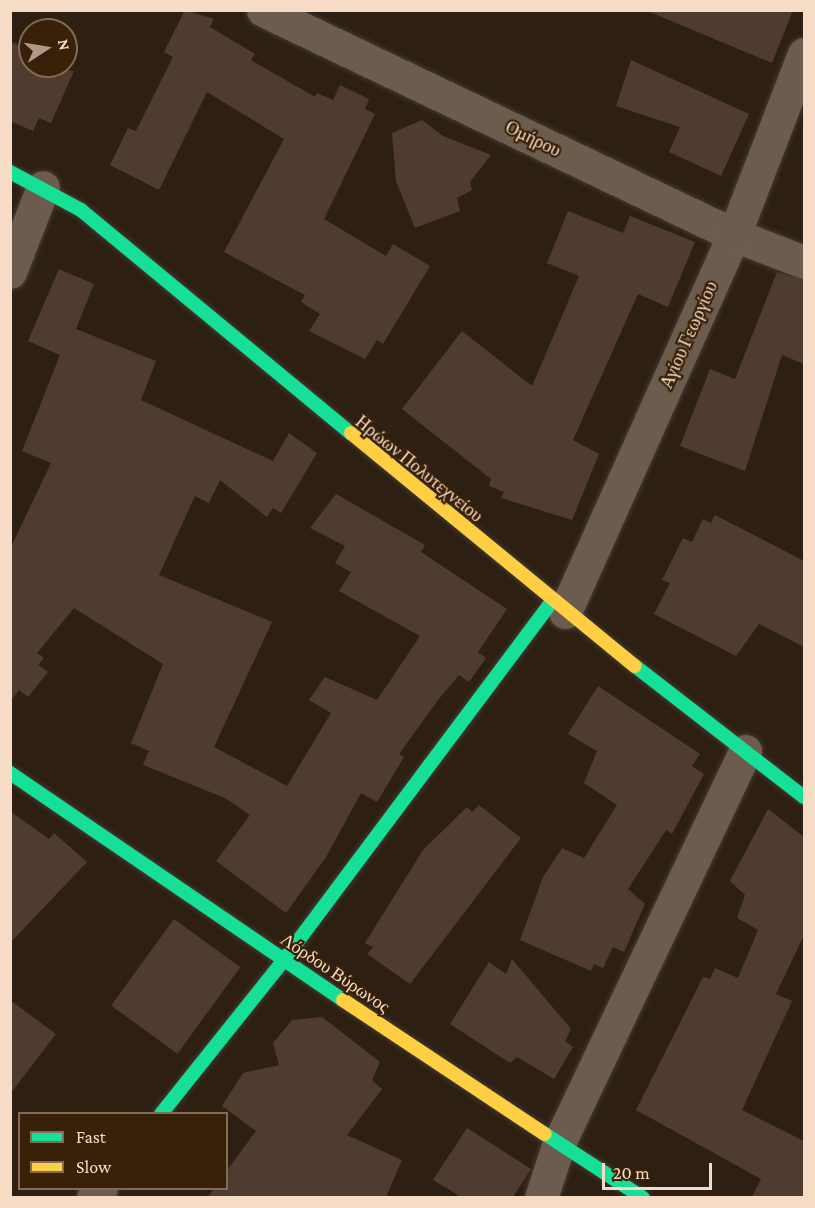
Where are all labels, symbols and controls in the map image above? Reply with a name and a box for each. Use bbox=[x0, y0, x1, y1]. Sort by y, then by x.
north arrow bbox=[18, 18, 78, 78]
text: N bbox=[55, 37, 74, 52]
street label: Ομήρου bbox=[502, 116, 564, 162]
street label: Αγίου Γεωργίου bbox=[656, 278, 722, 392]
street label: Ηρώων Πολυτεχνείου bbox=[351, 411, 487, 527]
street label: Λόρδου Βύρωνος bbox=[276, 929, 394, 1017]
legend bbox=[18, 1112, 228, 1190]
text: Fast bbox=[76, 1127, 106, 1147]
scale bar bbox=[605, 1151, 714, 1189]
text: Slow bbox=[76, 1157, 111, 1177]
text: 20 m bbox=[613, 1163, 650, 1183]

